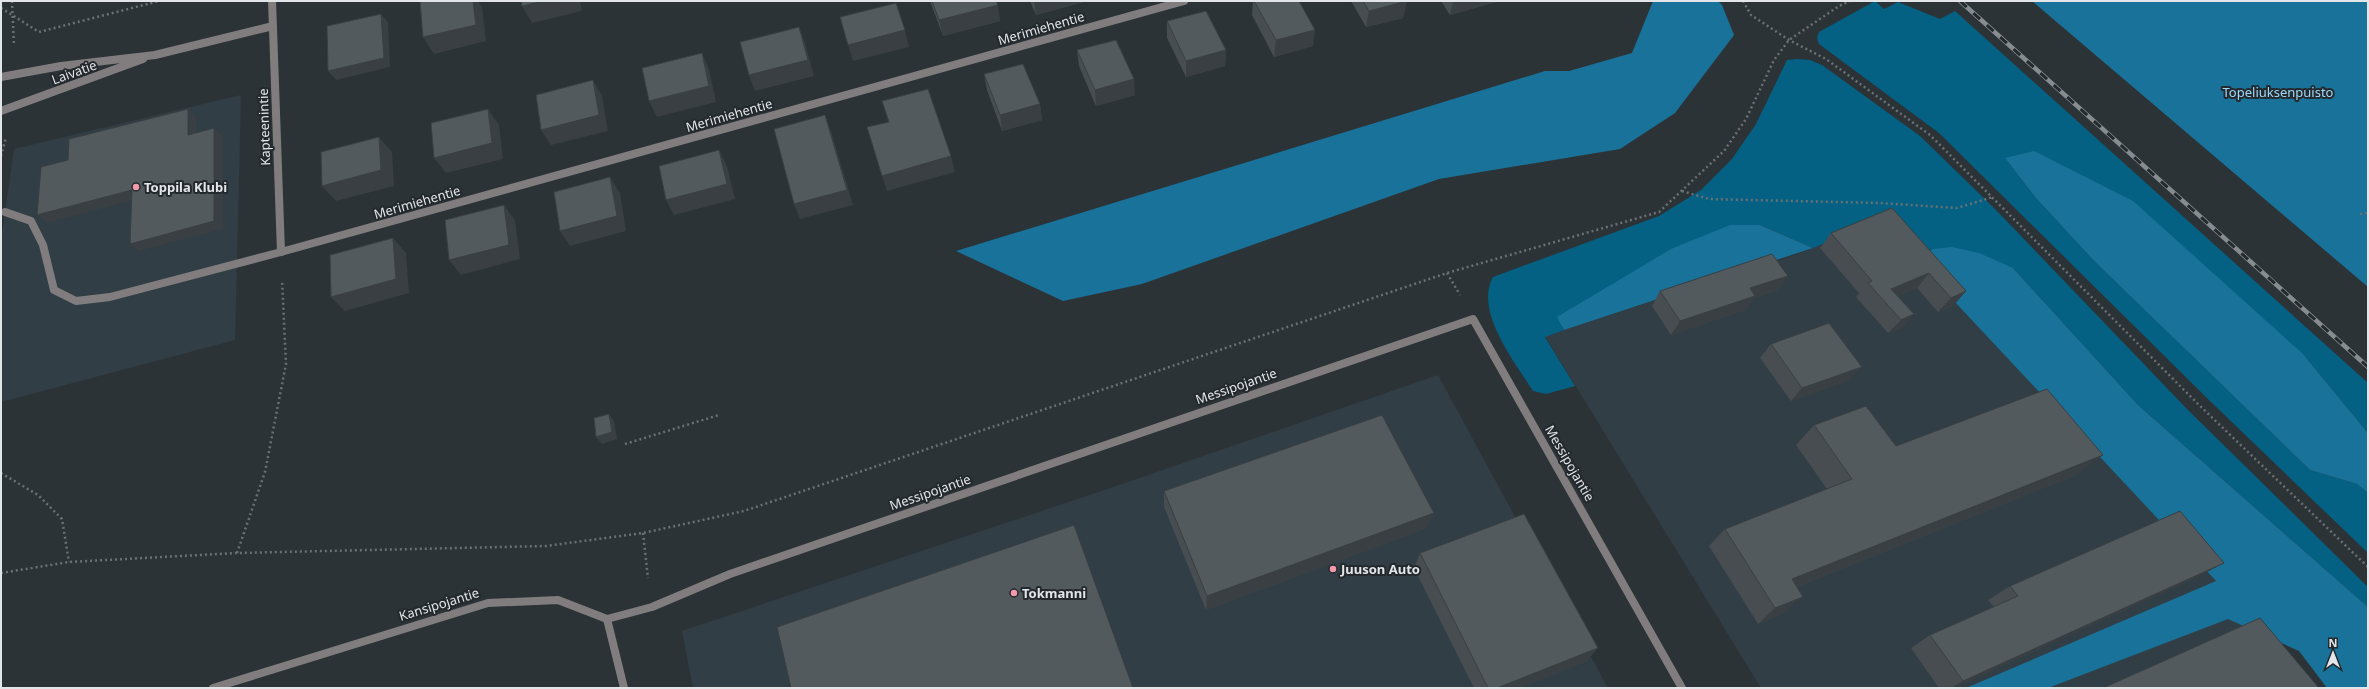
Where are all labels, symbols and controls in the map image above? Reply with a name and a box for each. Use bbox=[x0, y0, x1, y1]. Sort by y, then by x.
street label: Merimiehentie bbox=[996, 7, 1086, 49]
street label: Laivatie bbox=[49, 56, 99, 88]
park label: Topeliuksenpuisto bbox=[2223, 83, 2334, 101]
street label: Kapteenintie bbox=[254, 88, 274, 166]
street label: Merimiehentie bbox=[684, 94, 774, 136]
place label: Toppila Klubi bbox=[144, 178, 227, 196]
street label: Merimiehentie bbox=[372, 181, 462, 223]
marker: Toppila Klubi bbox=[131, 182, 141, 192]
street label: Messipojantie bbox=[1193, 364, 1279, 408]
street label: Messipojantie bbox=[1541, 422, 1599, 504]
street label: Messipojantie bbox=[887, 470, 973, 514]
place label: Juuson Auto bbox=[1340, 560, 1420, 578]
marker: Juuson Auto bbox=[1328, 564, 1338, 574]
street label: Kansipojantie bbox=[397, 583, 481, 625]
place label: Tokmanni bbox=[1022, 584, 1086, 602]
marker: Tokmanni bbox=[1009, 588, 1019, 598]
north arrow bbox=[2313, 633, 2353, 673]
text: N bbox=[2329, 635, 2337, 650]

